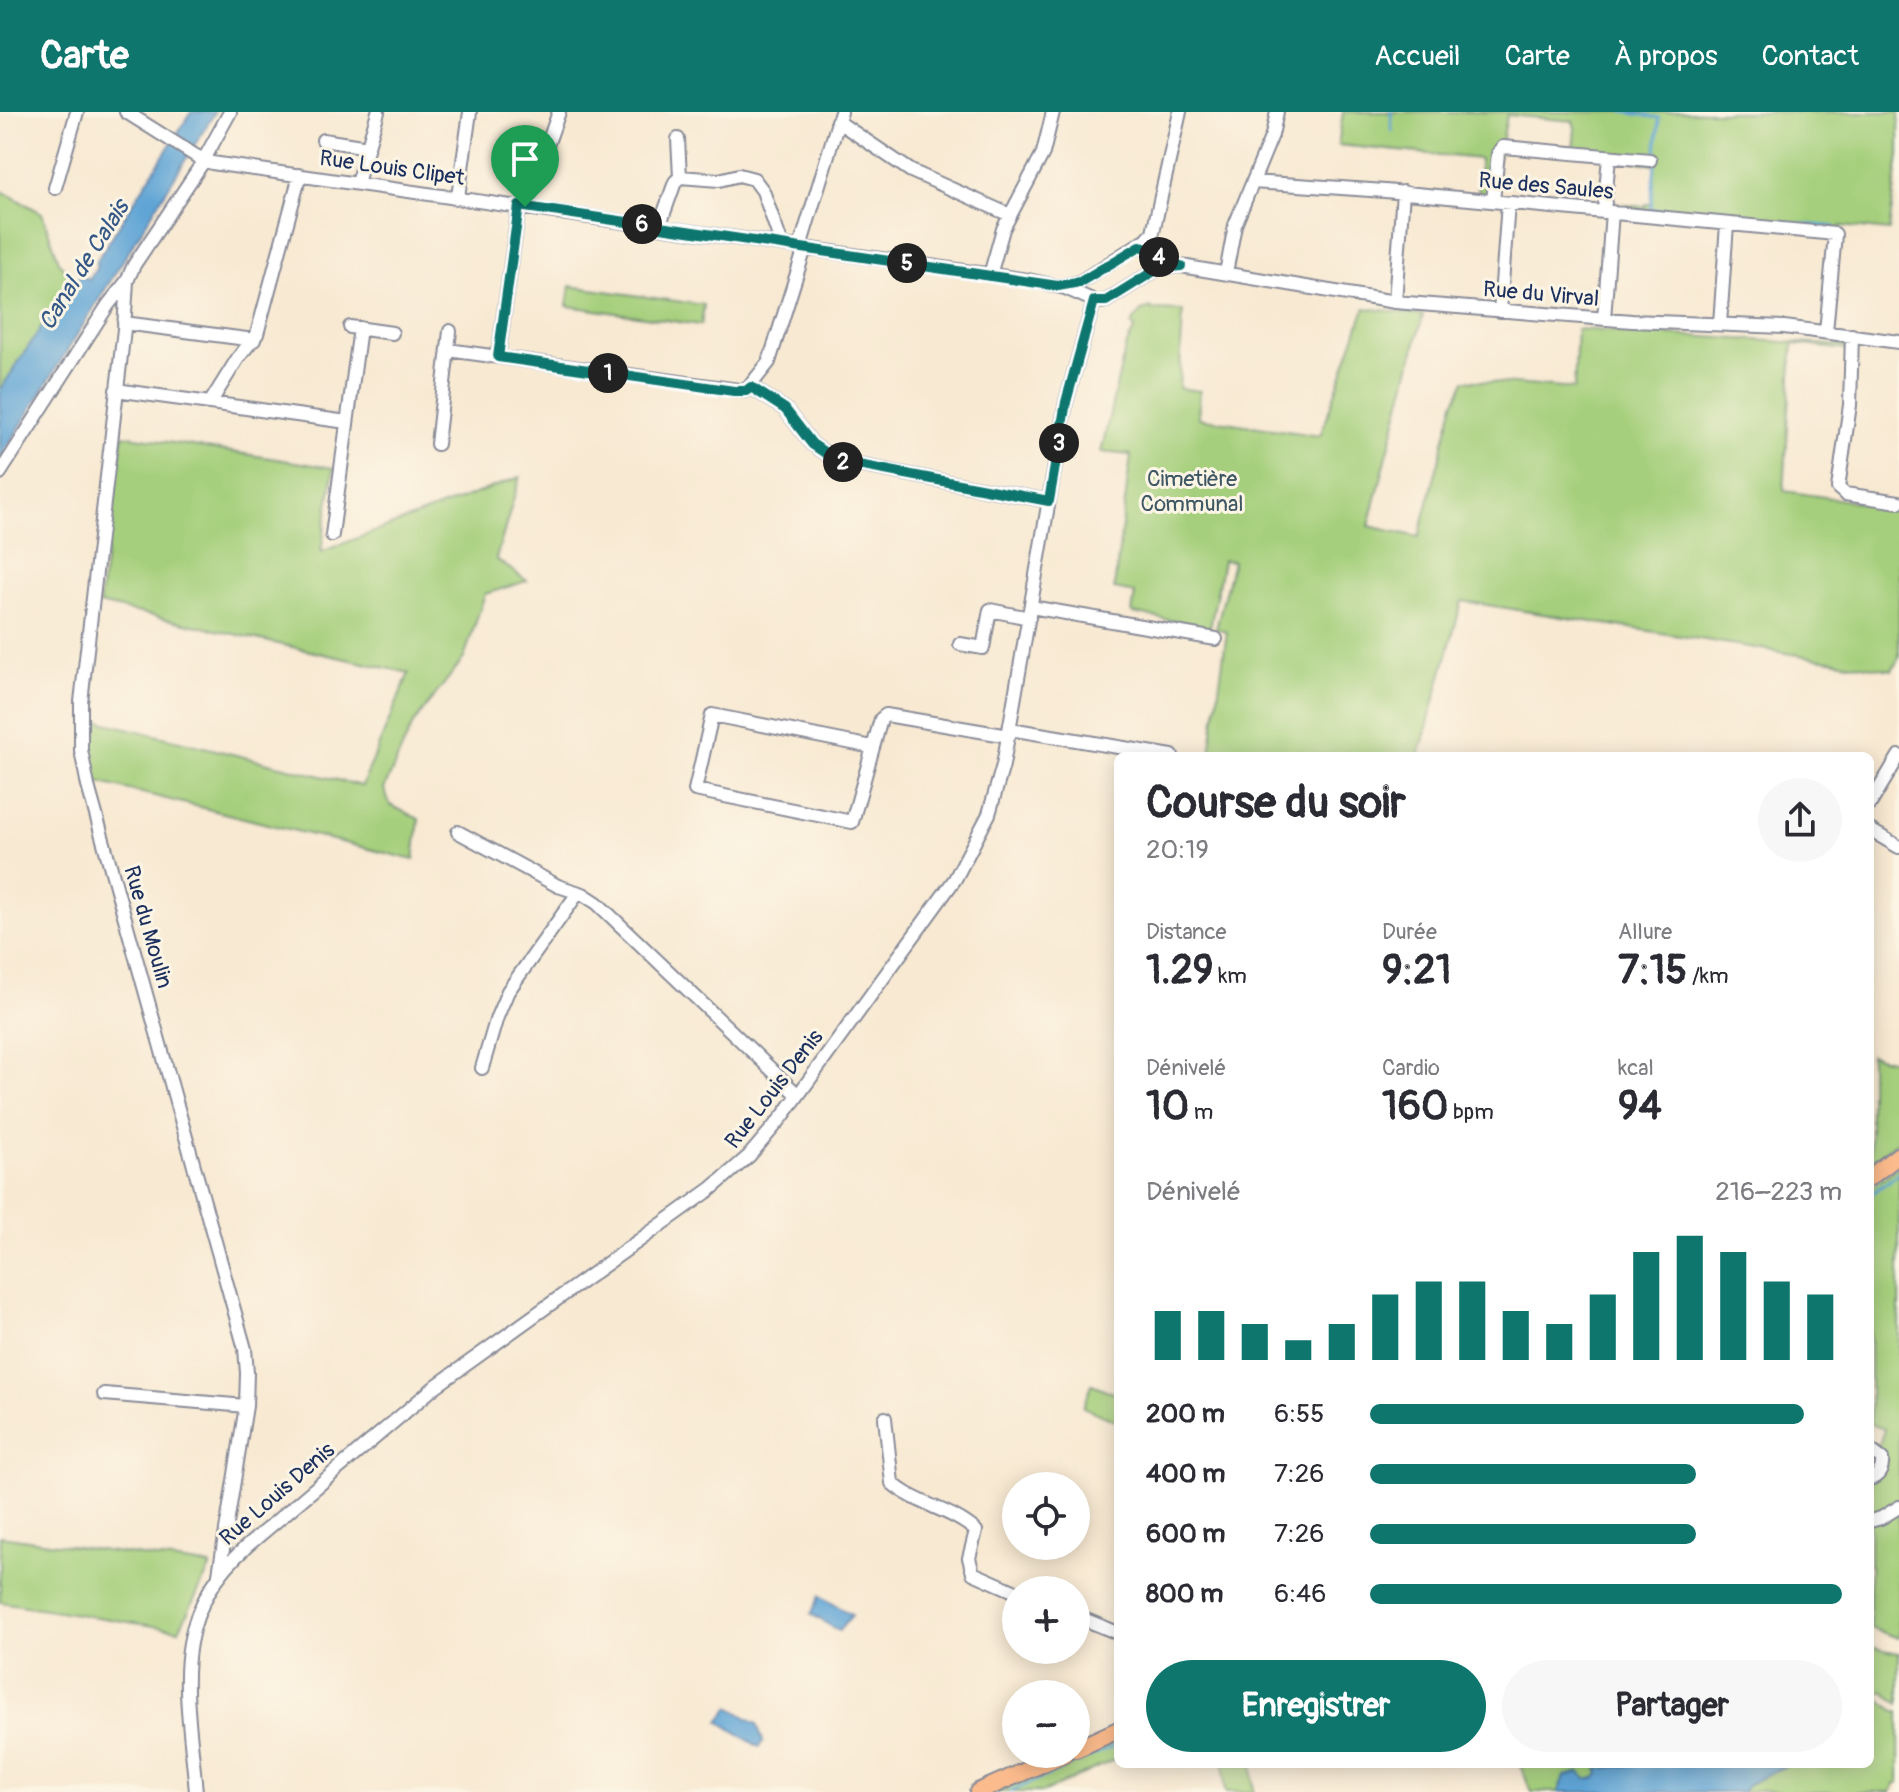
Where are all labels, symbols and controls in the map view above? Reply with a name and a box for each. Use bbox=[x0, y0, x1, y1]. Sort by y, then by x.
text: Carte bbox=[40, 32, 129, 80]
text: Accueil bbox=[1374, 39, 1461, 74]
text: Carte bbox=[1505, 39, 1570, 74]
text: À propos bbox=[1614, 39, 1718, 74]
text: Contact bbox=[1762, 39, 1859, 74]
pin bbox=[491, 125, 559, 207]
icon: arrive bbox=[503, 137, 547, 181]
street label: Rue Louis Clipet bbox=[318, 144, 466, 192]
street label: Rue des Saules bbox=[1477, 166, 1615, 206]
water label: Canal de Calais bbox=[33, 193, 137, 335]
pin: 6 bbox=[622, 204, 662, 244]
text: 6 bbox=[636, 210, 648, 238]
pin: 4 bbox=[1139, 237, 1179, 277]
pin: 5 bbox=[887, 243, 927, 283]
text: 4 bbox=[1153, 243, 1165, 271]
text: 5 bbox=[901, 249, 913, 277]
street label: Rue du Virval bbox=[1482, 275, 1600, 313]
pin: 1 bbox=[588, 353, 628, 393]
text: 1 bbox=[604, 359, 612, 387]
pin: 3 bbox=[1039, 423, 1079, 463]
text: 3 bbox=[1053, 429, 1065, 457]
pin: 2 bbox=[823, 442, 863, 482]
text: 2 bbox=[837, 448, 849, 476]
park label: Cimetière Communal bbox=[1141, 465, 1243, 518]
text: Course du soir bbox=[1146, 776, 1406, 831]
button: share bbox=[1758, 778, 1842, 862]
text: 20:19 bbox=[1146, 834, 1209, 866]
street label: Rue du Moulin bbox=[117, 863, 179, 991]
text: Distance bbox=[1146, 918, 1226, 946]
text: Durée bbox=[1382, 918, 1437, 946]
text: Allure bbox=[1618, 918, 1672, 946]
text: 1.29 bbox=[1146, 946, 1213, 995]
text: 9:21 bbox=[1382, 946, 1451, 995]
text: 7:15 bbox=[1618, 946, 1687, 995]
text: km bbox=[1213, 962, 1247, 990]
text: /km bbox=[1687, 962, 1729, 990]
street label: Rue Louis Denis bbox=[719, 1024, 829, 1154]
text: Dénivelé bbox=[1146, 1054, 1226, 1082]
text: Cardio bbox=[1382, 1054, 1440, 1082]
text: kcal bbox=[1618, 1054, 1654, 1082]
text: 10 bbox=[1146, 1082, 1189, 1131]
text: 160 bbox=[1382, 1082, 1448, 1131]
text: 94 bbox=[1618, 1082, 1662, 1131]
text: m bbox=[1189, 1098, 1213, 1126]
text: bpm bbox=[1448, 1098, 1494, 1126]
text: Dénivelé bbox=[1146, 1176, 1241, 1208]
text: 216–223 m bbox=[1715, 1176, 1842, 1208]
text: 200 m bbox=[1146, 1398, 1225, 1430]
text: 6:55 bbox=[1274, 1398, 1324, 1430]
street label: Rue Louis Denis bbox=[214, 1436, 341, 1552]
text: 400 m bbox=[1146, 1458, 1225, 1490]
text: 7:26 bbox=[1274, 1458, 1324, 1490]
map controls bbox=[1002, 1472, 1090, 1768]
button: locate bbox=[1002, 1472, 1090, 1560]
text: 600 m bbox=[1146, 1518, 1225, 1550]
text: 7:26 bbox=[1274, 1518, 1324, 1550]
button: + bbox=[1002, 1576, 1090, 1664]
text: 800 m bbox=[1146, 1578, 1223, 1610]
text: 6:46 bbox=[1274, 1578, 1326, 1610]
button: Enregistrer bbox=[1146, 1660, 1486, 1752]
button: Partager bbox=[1502, 1660, 1842, 1752]
button: − bbox=[1002, 1680, 1090, 1768]

